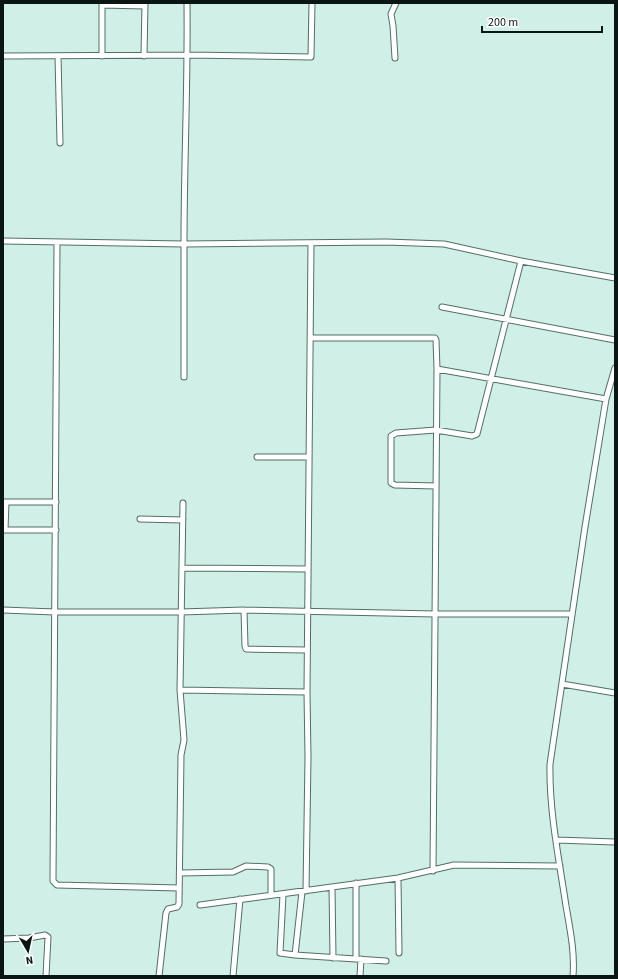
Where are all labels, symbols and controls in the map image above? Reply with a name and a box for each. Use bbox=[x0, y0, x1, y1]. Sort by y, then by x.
scale bar bbox=[482, 8, 602, 34]
text: 200 m bbox=[488, 14, 518, 31]
north arrow bbox=[8, 931, 48, 971]
text: N bbox=[25, 952, 34, 968]

